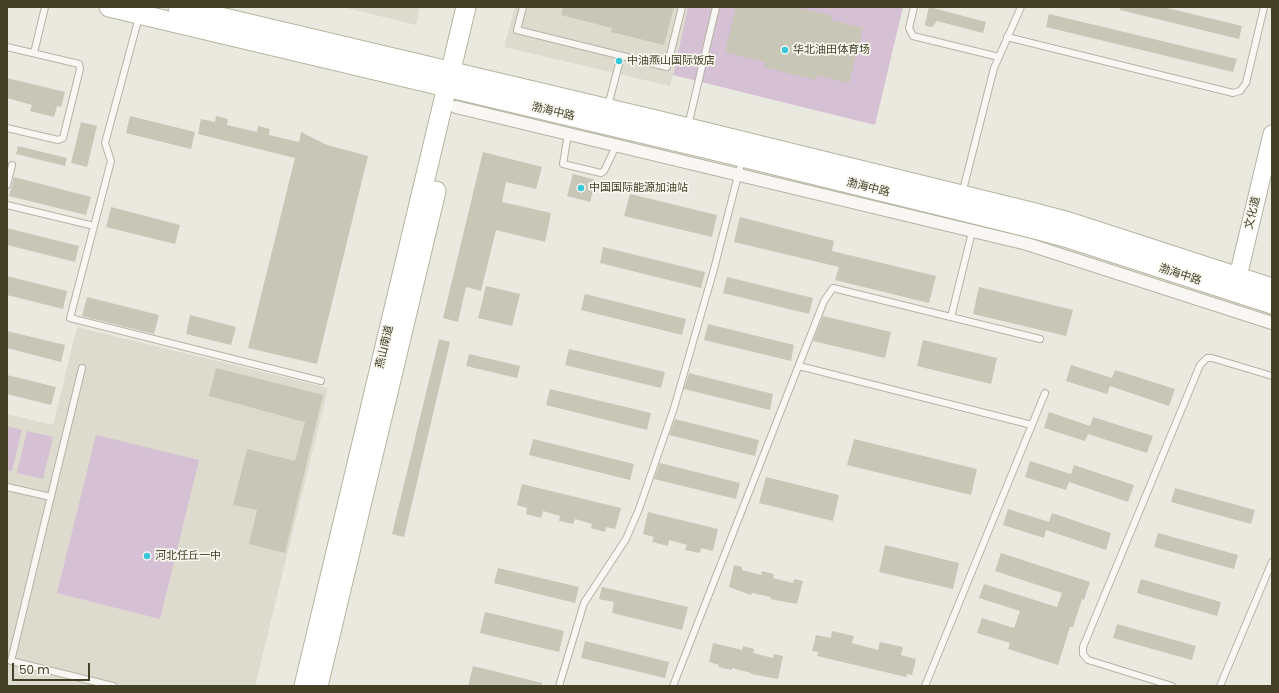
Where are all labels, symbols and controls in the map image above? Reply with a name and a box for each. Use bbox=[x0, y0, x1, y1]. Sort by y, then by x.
place label: 华北油田体育场 bbox=[793, 43, 870, 57]
marker: 华北油田体育场 bbox=[780, 45, 790, 55]
place label: 中油燕山国际饭店 bbox=[627, 54, 715, 68]
marker: 中油燕山国际饭店 bbox=[614, 56, 624, 66]
street label: 渤海中路 bbox=[530, 101, 576, 123]
street label: 渤海中路 bbox=[845, 176, 891, 200]
place label: 中国国际能源加油站 bbox=[589, 181, 688, 195]
marker: 中国国际能源加油站 bbox=[576, 183, 586, 193]
street label: 文化道 bbox=[1243, 195, 1263, 231]
street label: 渤海中路 bbox=[1157, 262, 1203, 288]
street label: 燕山南道 bbox=[374, 324, 396, 370]
place label: 河北任丘一中 bbox=[155, 549, 221, 563]
marker: 河北任丘一中 bbox=[142, 551, 152, 561]
scale bar bbox=[14, 655, 92, 681]
text: 50 m bbox=[19, 661, 50, 678]

